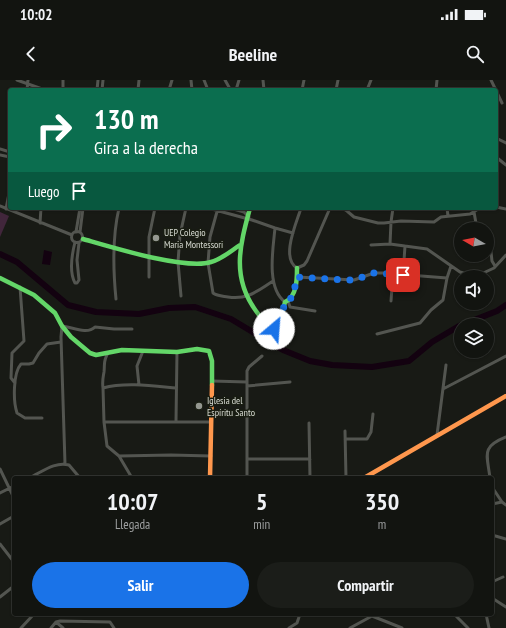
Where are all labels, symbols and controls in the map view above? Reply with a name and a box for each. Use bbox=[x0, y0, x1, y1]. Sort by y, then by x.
text: 10:02 bbox=[20, 5, 52, 24]
icon: back bbox=[20, 43, 42, 65]
text: Beeline bbox=[229, 43, 277, 66]
icon: search bbox=[464, 43, 486, 65]
text: 130 m bbox=[94, 100, 158, 137]
icon: right bbox=[28, 104, 80, 156]
text: Gira a la derecha bbox=[94, 136, 198, 159]
icon: arrive bbox=[68, 180, 90, 202]
text: Luego bbox=[28, 182, 60, 201]
north arrow bbox=[454, 222, 494, 262]
map controls bbox=[454, 222, 494, 358]
place label: UEP Colegio Maria Montessori bbox=[164, 226, 223, 251]
marker: UEP Colegio Maria Montessori bbox=[151, 233, 161, 243]
pin bbox=[386, 258, 420, 292]
icon: arrive bbox=[392, 264, 414, 286]
button: sound bbox=[454, 270, 494, 310]
position arrow bbox=[253, 308, 295, 350]
button: layers bbox=[454, 318, 494, 358]
place label: Iglesia del Espíritu Santo bbox=[207, 394, 255, 419]
marker: Iglesia del Espíritu Santo bbox=[194, 401, 204, 411]
text: 10:07 bbox=[107, 486, 159, 517]
text: 5 bbox=[256, 486, 267, 517]
text: 350 bbox=[365, 486, 399, 517]
text: Llegada bbox=[115, 516, 150, 533]
text: min bbox=[253, 516, 270, 533]
text: m bbox=[378, 516, 386, 533]
button: Salir bbox=[32, 562, 249, 608]
button: Compartir bbox=[257, 562, 474, 608]

